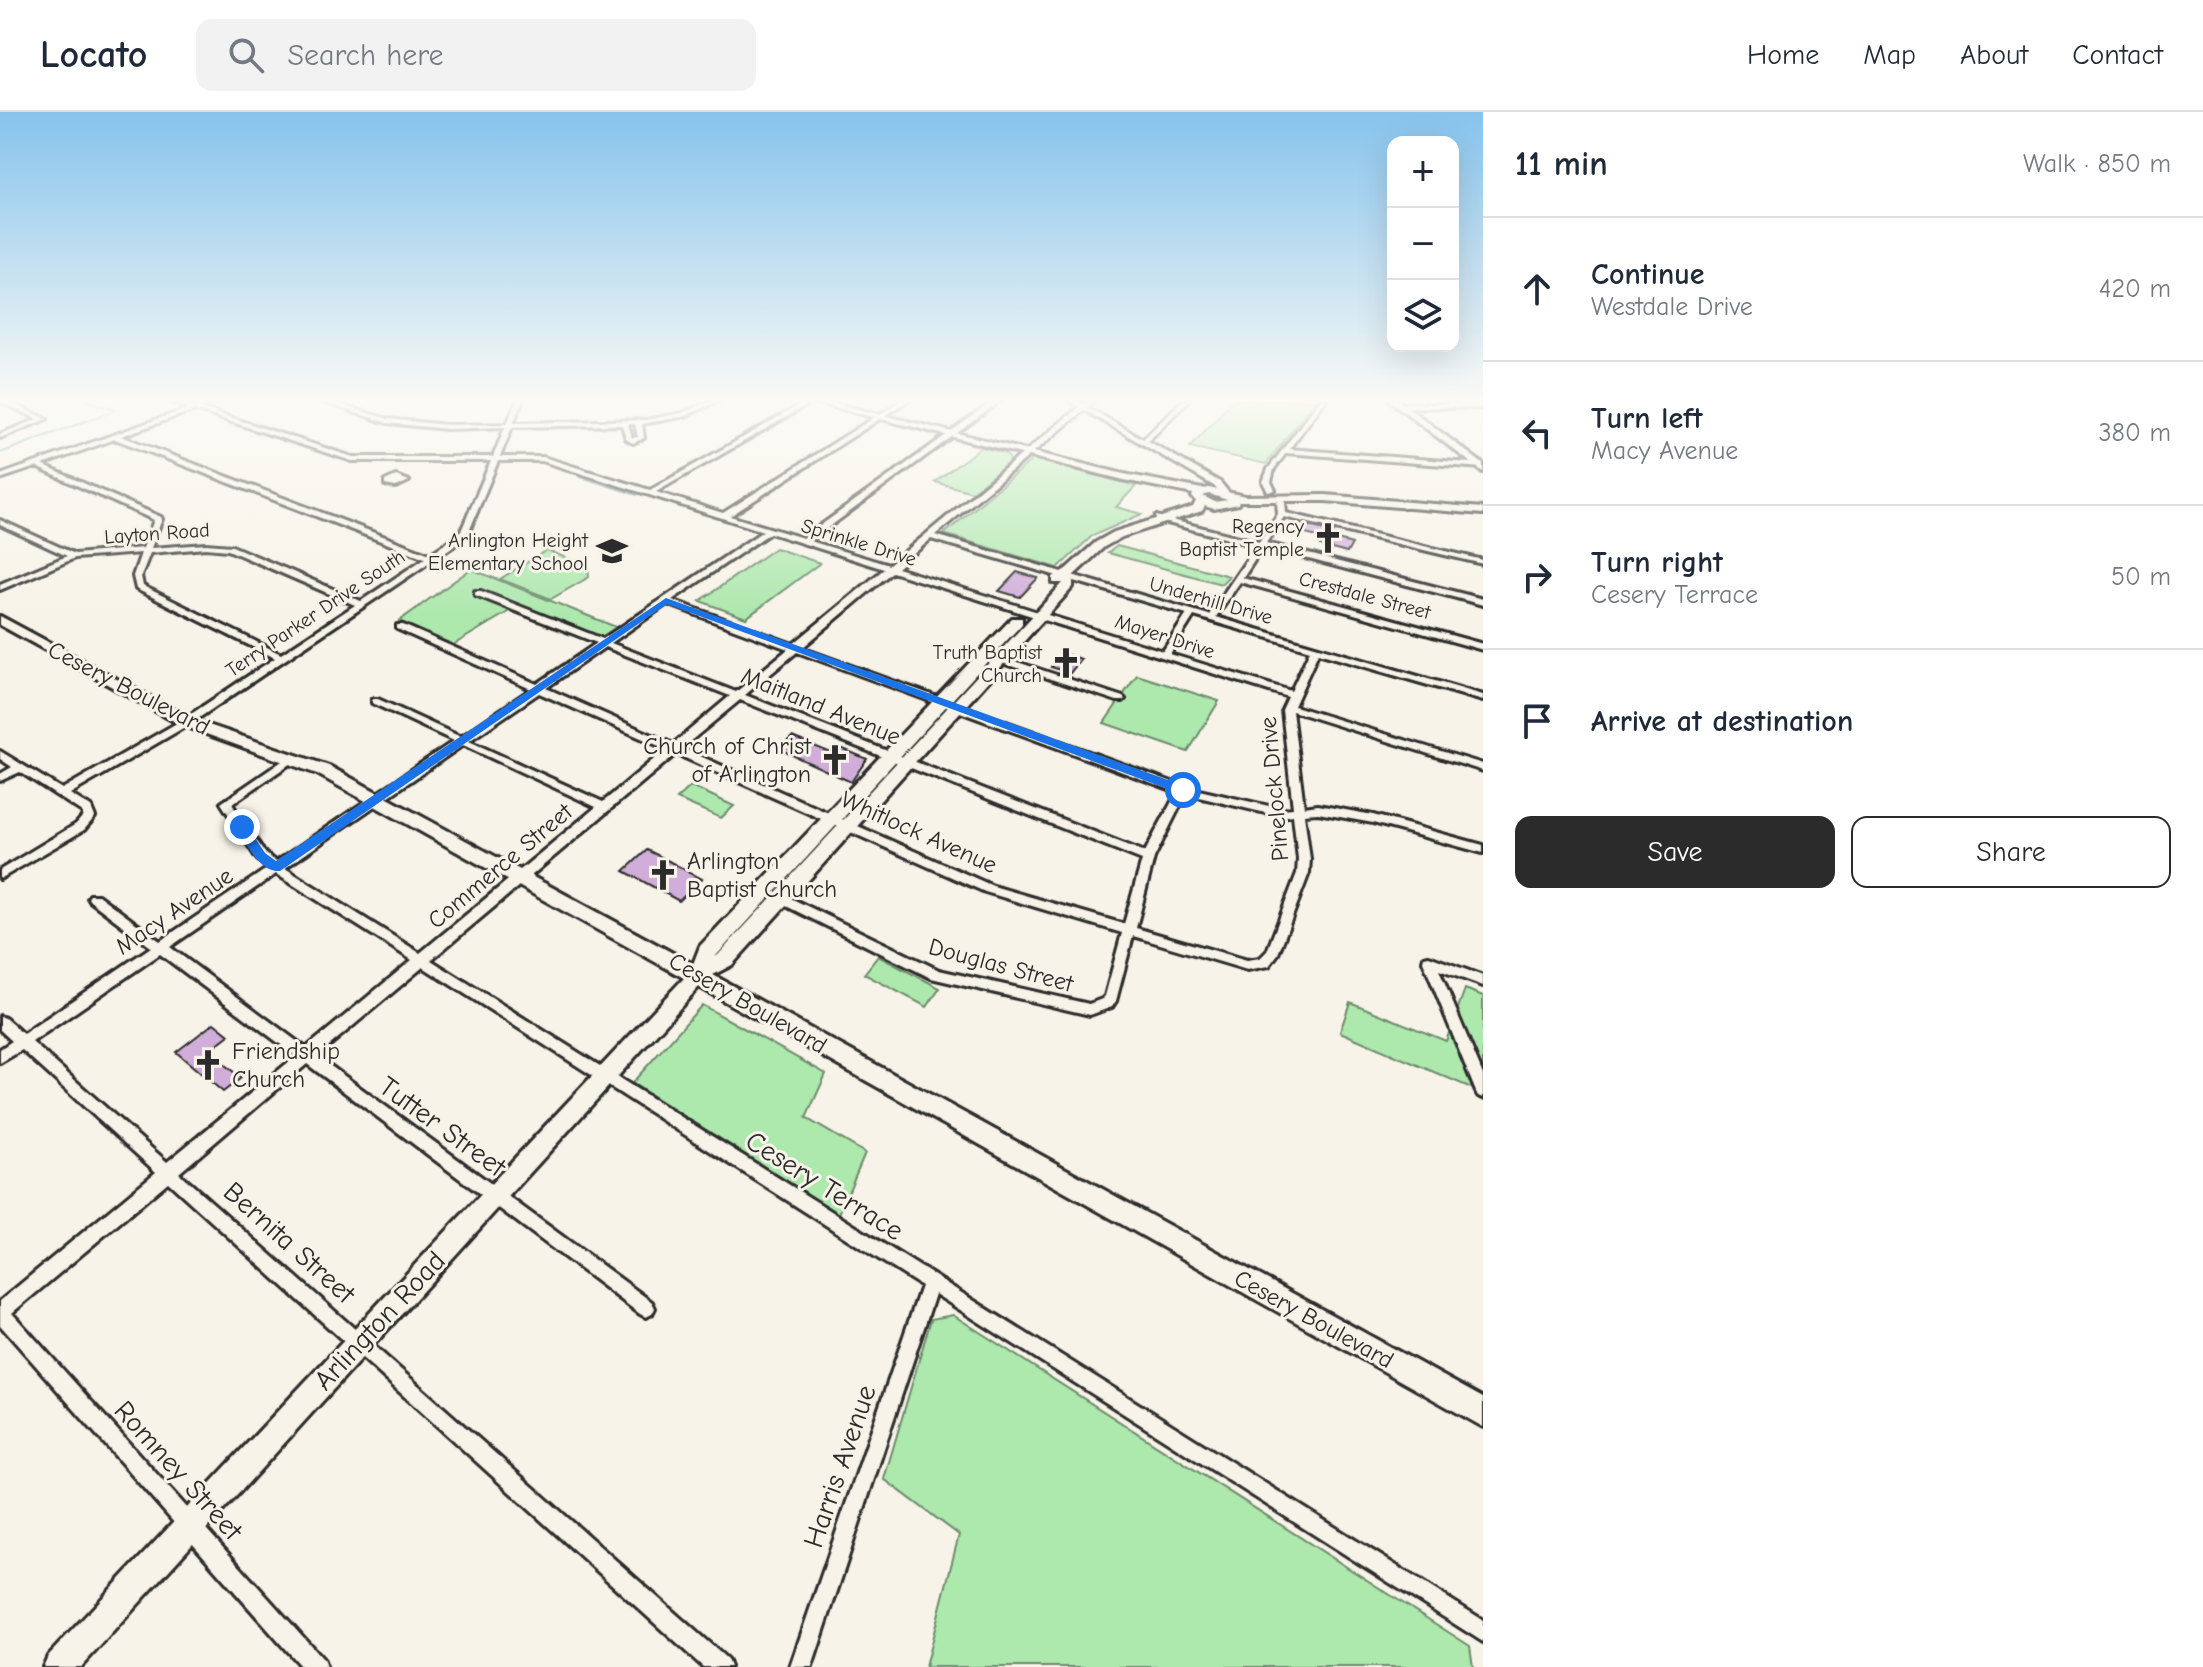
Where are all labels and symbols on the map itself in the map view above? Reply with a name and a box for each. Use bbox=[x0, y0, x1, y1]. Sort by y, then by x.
street label: Sprinkle Drive bbox=[799, 514, 919, 571]
place label: Regency Baptist Temple bbox=[1179, 515, 1304, 561]
street label: Layton Road bbox=[104, 518, 210, 549]
church icon: Regency Baptist Temple bbox=[1311, 521, 1345, 555]
place label: Arlington Height Elementary School bbox=[428, 529, 589, 575]
school or university icon: Arlington Height Elementary School bbox=[595, 534, 629, 568]
street label: Terry Parker Drive South bbox=[221, 545, 409, 682]
street label: Crestdale Street bbox=[1296, 567, 1434, 624]
street label: Underhill Drive bbox=[1147, 572, 1275, 629]
street label: Mayer Drive bbox=[1112, 610, 1218, 663]
street label: Cesery Boulevard bbox=[44, 635, 214, 741]
place label: Truth Baptist Church bbox=[933, 641, 1043, 687]
church icon: Truth Baptist Church bbox=[1049, 646, 1083, 680]
street label: Maitland Avenue bbox=[737, 661, 905, 751]
street label: Pinelock Drive bbox=[1254, 716, 1294, 862]
place label: Church of Christ of Arlington bbox=[643, 732, 812, 788]
church icon: Church of Christ of Arlington bbox=[818, 743, 852, 777]
route start bbox=[1165, 772, 1201, 808]
street label: Whitlock Avenue bbox=[836, 785, 1002, 879]
street label: Commerce Street bbox=[422, 797, 579, 934]
route end bbox=[224, 809, 260, 845]
place label: Arlington Baptist Church bbox=[687, 847, 837, 903]
church icon: Arlington Baptist Church bbox=[646, 858, 680, 892]
street label: Macy Avenue bbox=[110, 861, 238, 961]
street label: Douglas Street bbox=[926, 932, 1077, 998]
street label: Cesery Boulevard bbox=[664, 946, 832, 1060]
place label: Friendship Church bbox=[232, 1037, 340, 1093]
church icon: Friendship Church bbox=[191, 1048, 225, 1082]
street label: Tutter Street bbox=[373, 1070, 513, 1184]
street label: Cesery Terrace bbox=[740, 1125, 909, 1247]
street label: Bernita Street bbox=[217, 1175, 362, 1311]
street label: Arlington Road bbox=[308, 1245, 452, 1397]
street label: Cesery Boulevard bbox=[1230, 1264, 1398, 1374]
street label: Harris Avenue bbox=[797, 1381, 883, 1552]
street label: Romney Street bbox=[108, 1395, 250, 1547]

